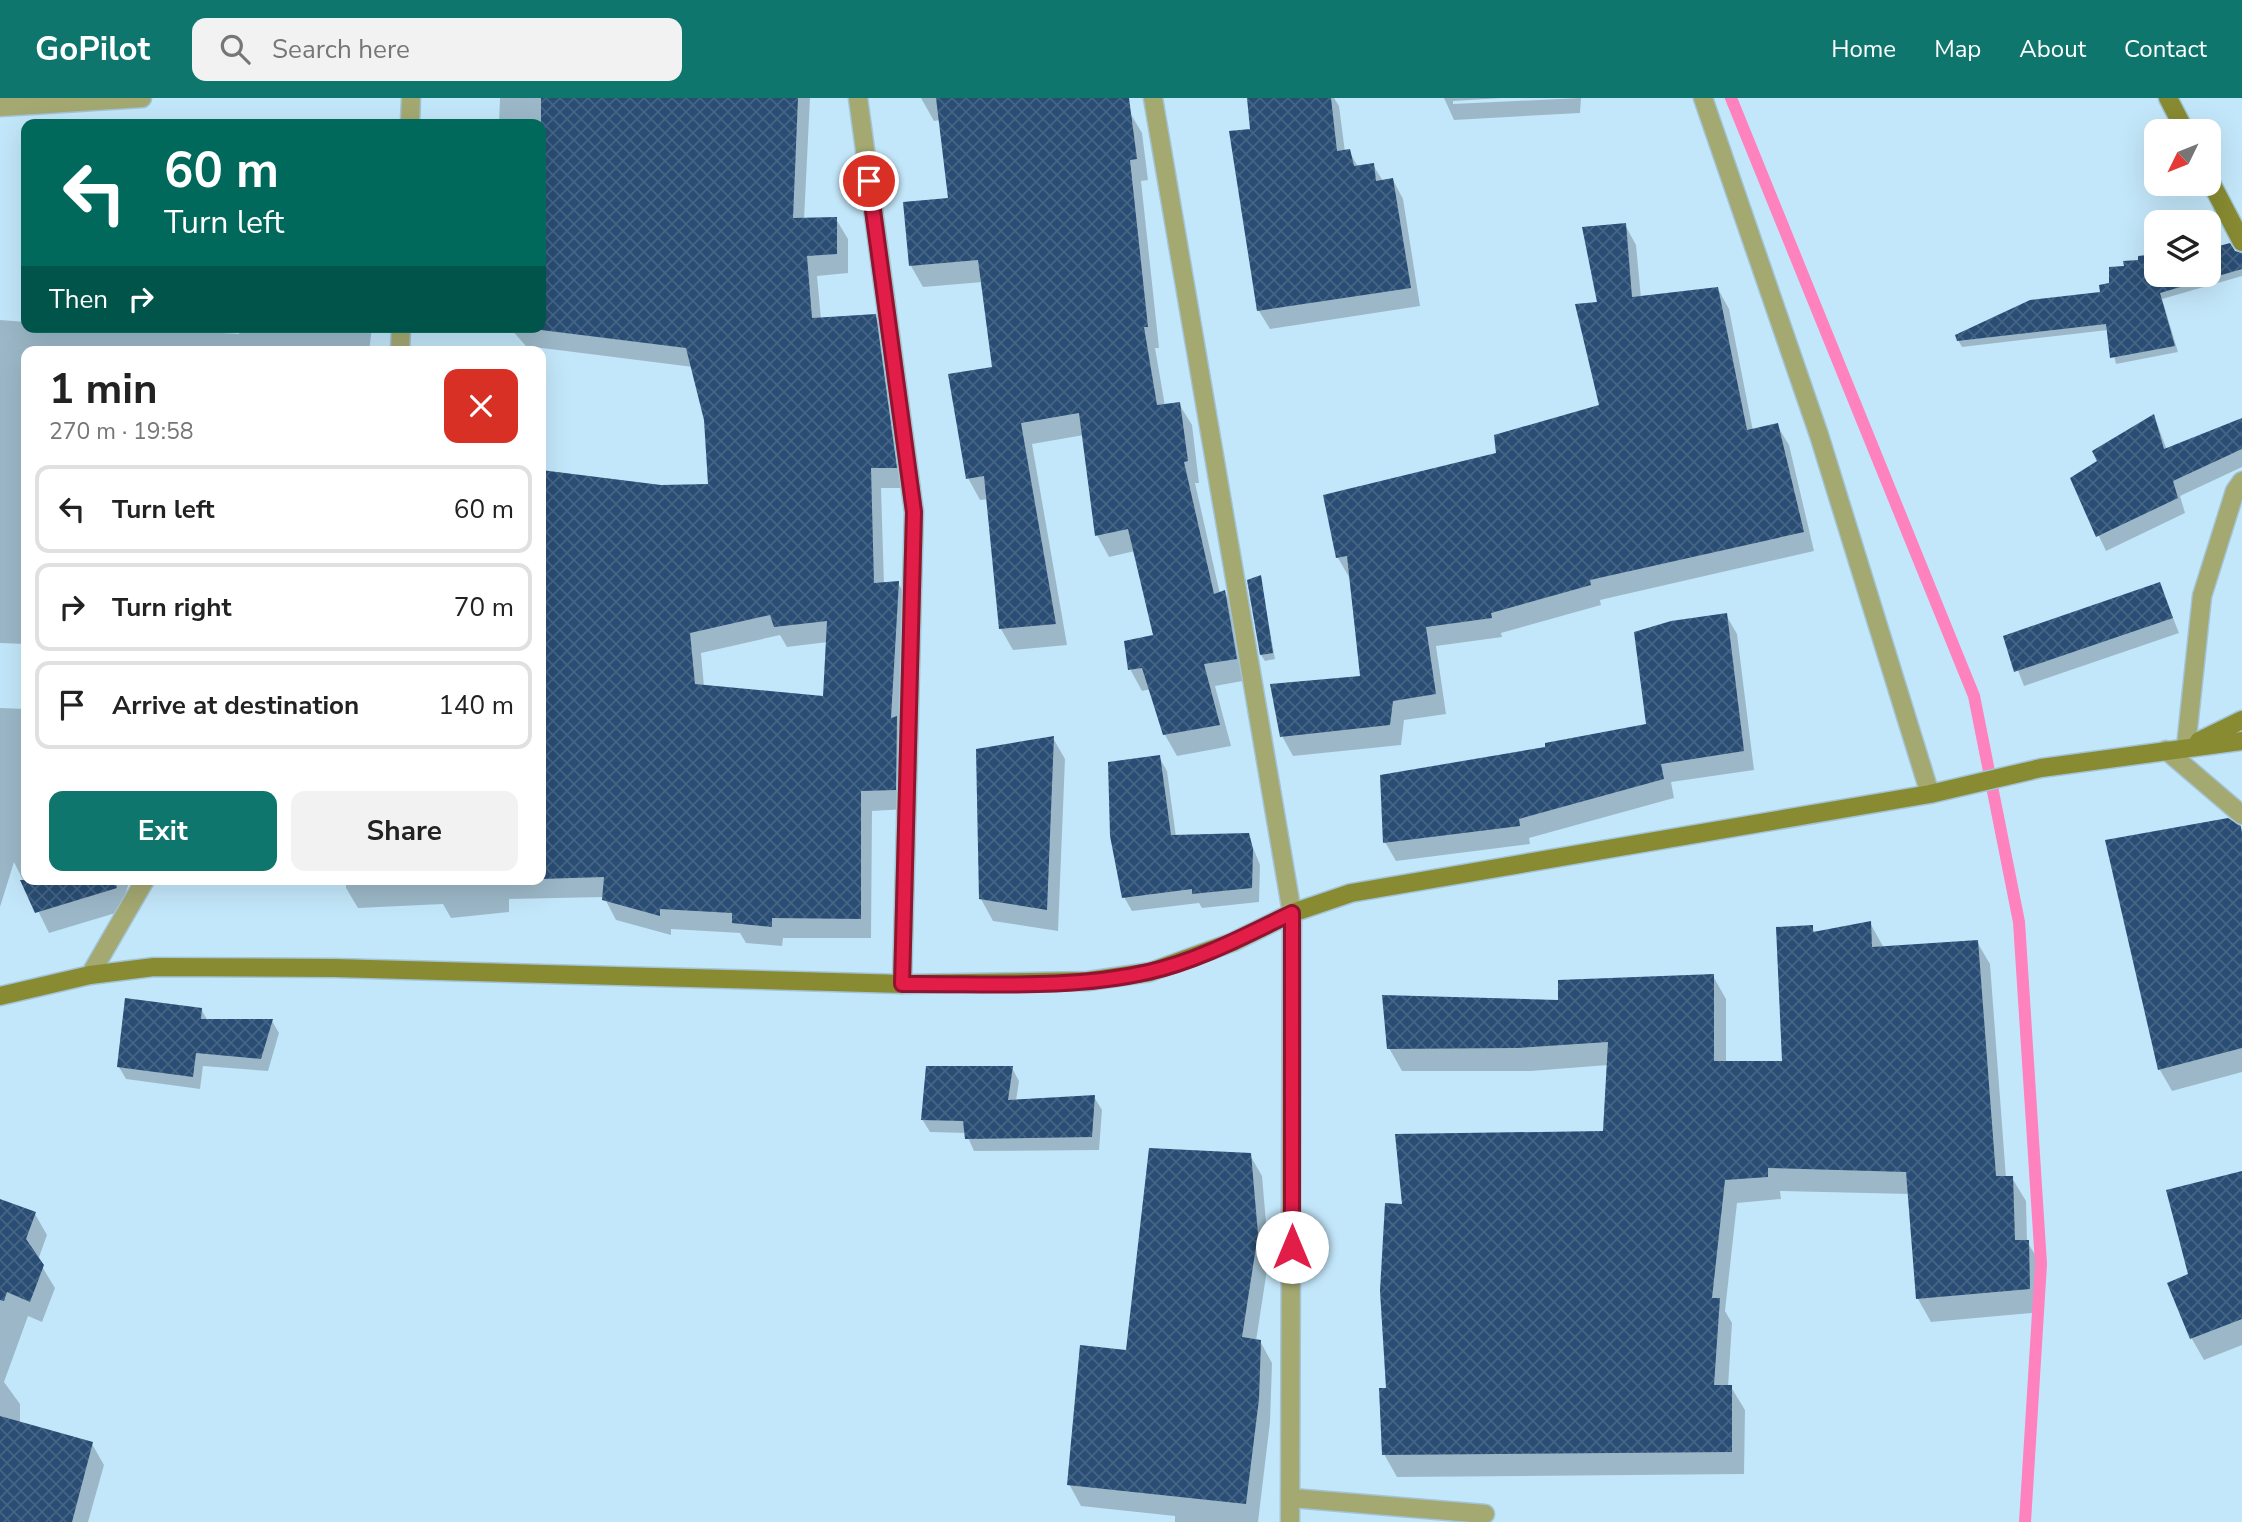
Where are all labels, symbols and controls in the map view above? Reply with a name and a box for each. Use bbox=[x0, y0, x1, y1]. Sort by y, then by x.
search box bbox=[192, 18, 682, 81]
text: GoPilot bbox=[35, 27, 150, 72]
icon: search bbox=[216, 30, 254, 68]
text: Search here bbox=[272, 32, 410, 67]
text: Home bbox=[1831, 33, 1896, 65]
text: Map bbox=[1934, 33, 1981, 65]
text: About bbox=[2019, 33, 2086, 65]
text: Contact bbox=[2124, 33, 2207, 65]
north arrow bbox=[2144, 119, 2221, 196]
map controls bbox=[2144, 119, 2221, 287]
text: 60 m bbox=[164, 137, 279, 204]
icon: left bbox=[49, 147, 140, 238]
pin bbox=[839, 151, 899, 211]
icon: arrive bbox=[850, 162, 888, 200]
text: Turn left bbox=[164, 201, 284, 244]
button: layers bbox=[2144, 210, 2221, 287]
icon: right bbox=[122, 280, 160, 318]
text: Then bbox=[49, 282, 108, 317]
text: 1 min bbox=[49, 361, 158, 418]
button: close bbox=[444, 369, 518, 443]
text: 270 m · 19:58 bbox=[49, 416, 194, 447]
icon: left bbox=[53, 490, 91, 528]
text: Turn left bbox=[112, 492, 215, 527]
text: 60 m bbox=[454, 492, 514, 527]
icon: right bbox=[53, 588, 91, 626]
text: Turn right bbox=[112, 590, 231, 625]
text: 70 m bbox=[454, 590, 514, 625]
icon: arrive bbox=[53, 686, 91, 724]
text: Arrive at destination bbox=[112, 688, 359, 723]
text: 140 m bbox=[438, 688, 514, 723]
button: Exit bbox=[49, 791, 277, 871]
button: Share bbox=[291, 791, 518, 871]
position arrow bbox=[1255, 1210, 1329, 1284]

